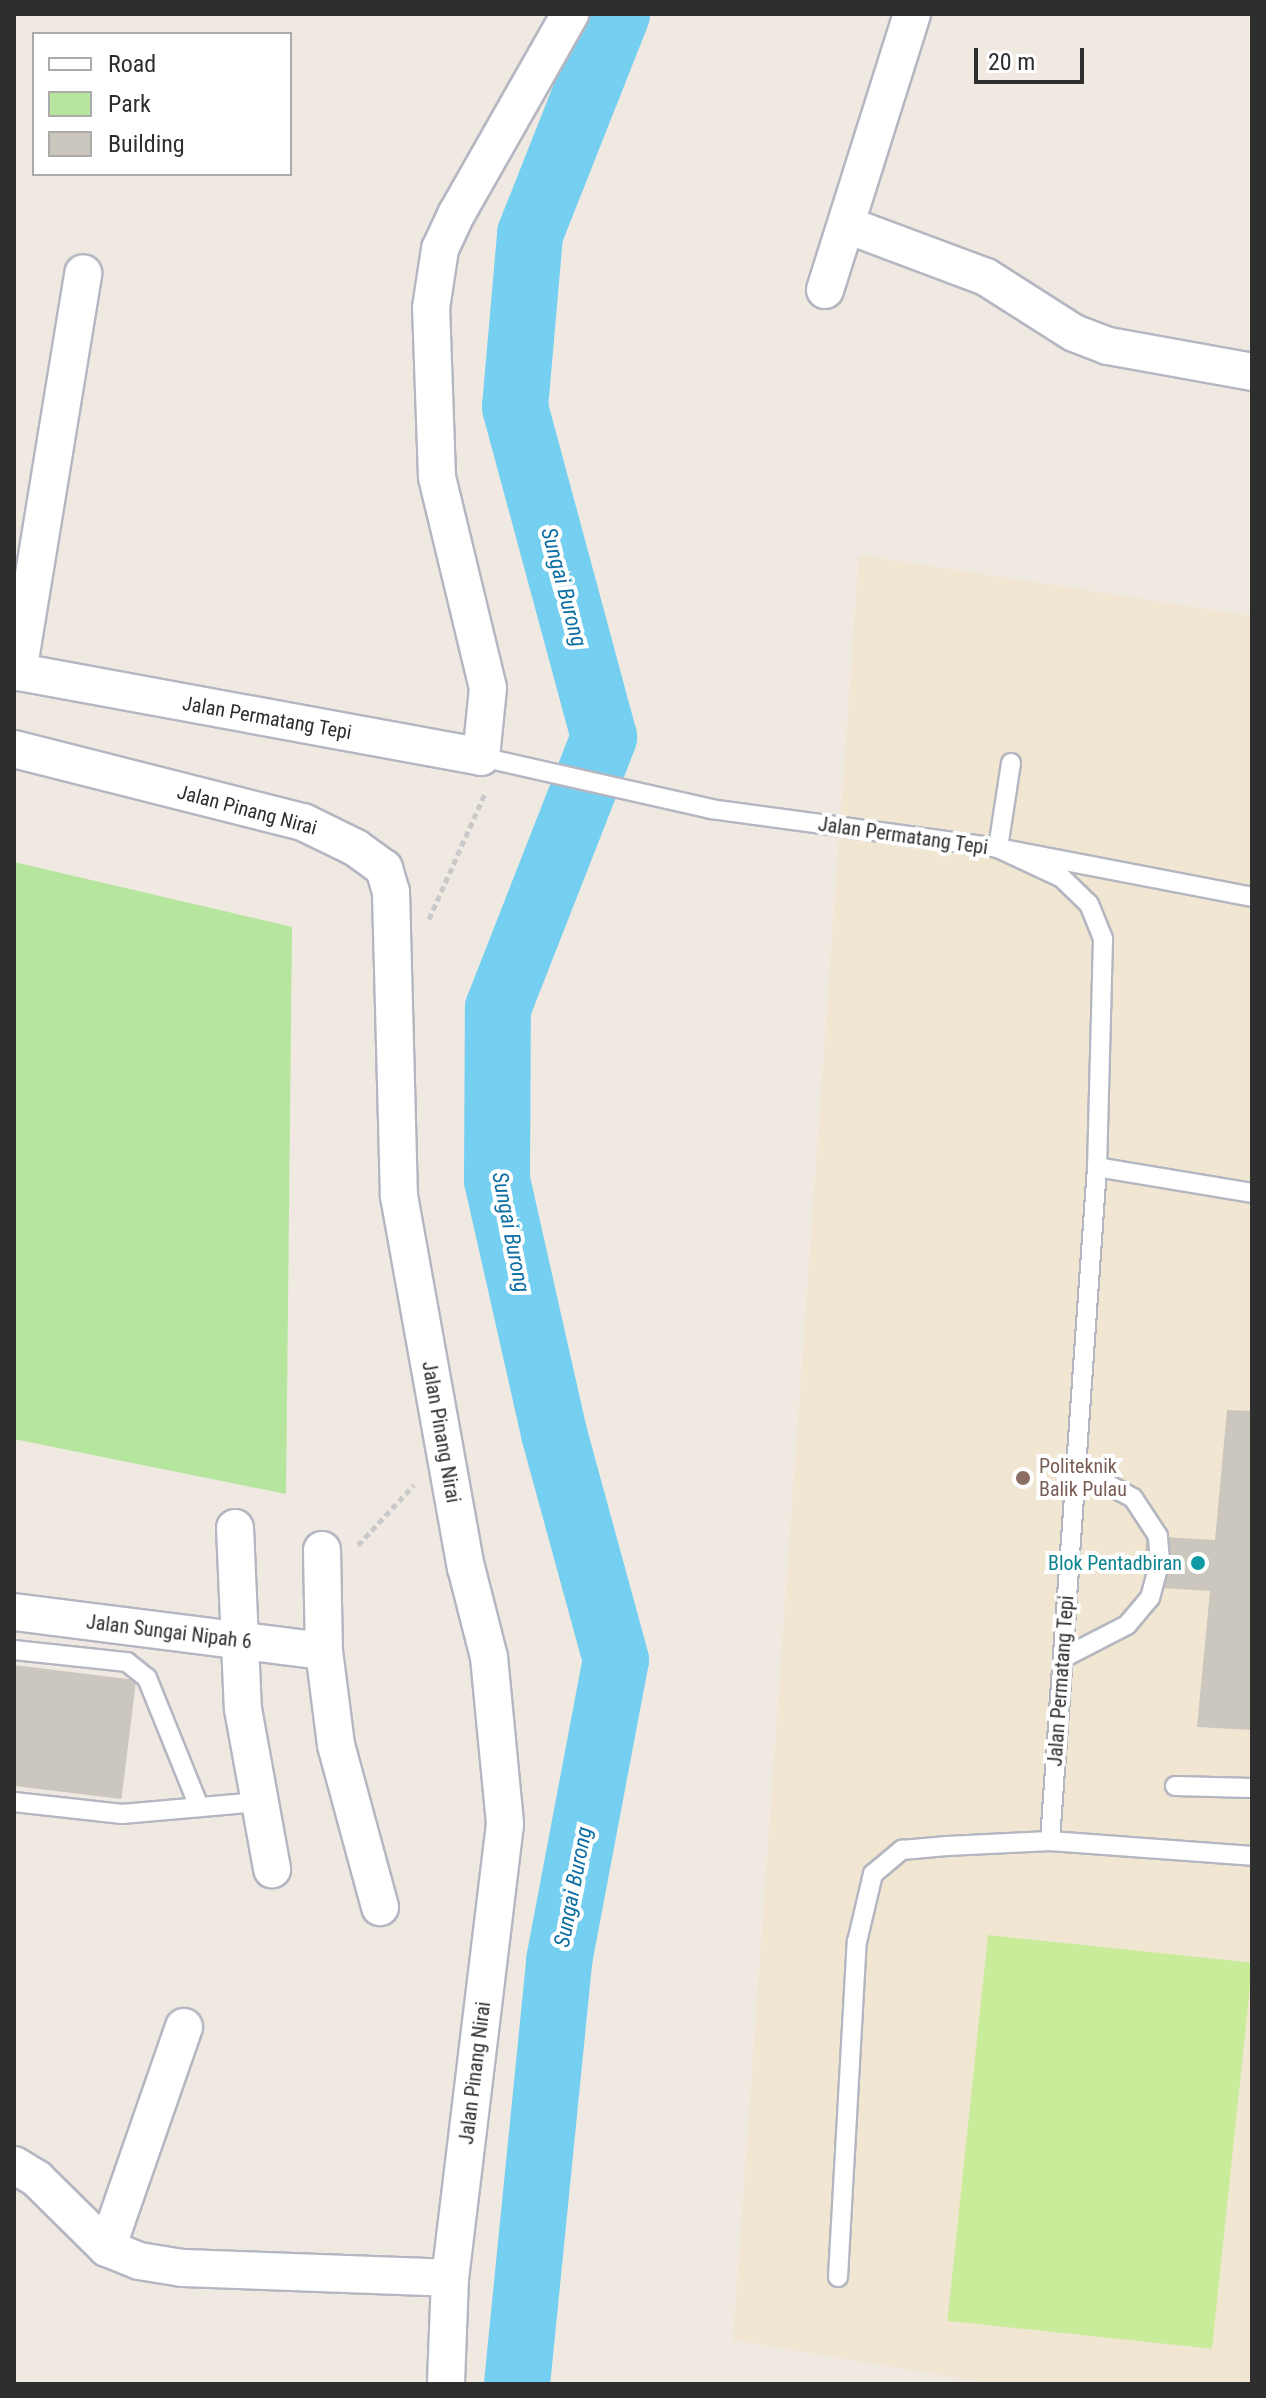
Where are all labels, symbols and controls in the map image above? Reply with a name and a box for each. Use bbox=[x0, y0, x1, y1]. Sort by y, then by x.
legend bbox=[32, 32, 292, 176]
scale bar bbox=[978, 32, 1088, 82]
text: 20 m bbox=[988, 48, 1035, 76]
text: Road bbox=[108, 50, 156, 78]
text: Park bbox=[108, 90, 151, 118]
text: Building bbox=[108, 130, 185, 158]
water label: Sungai Burong bbox=[535, 525, 593, 649]
street label: Jalan Permatang Tepi bbox=[180, 691, 354, 745]
street label: Jalan Pinang Nirai bbox=[175, 780, 319, 840]
street label: Jalan Permatang Tepi bbox=[816, 812, 990, 860]
water label: Sungai Burong bbox=[486, 1170, 536, 1294]
street label: Jalan Pinang Nirai bbox=[417, 1359, 465, 1505]
place label: Politeknik Balik Pulau bbox=[1039, 1454, 1127, 1501]
marker: Politeknik Balik Pulau bbox=[1014, 1469, 1032, 1487]
place label: Blok Pentadbiran bbox=[1048, 1551, 1182, 1575]
marker: Blok Pentadbiran bbox=[1189, 1554, 1207, 1572]
street label: Jalan Permatang Tepi bbox=[1043, 1595, 1079, 1767]
street label: Jalan Sungai Nipah 6 bbox=[85, 1610, 253, 1654]
water label: Sungai Burong bbox=[548, 1825, 598, 1949]
street label: Jalan Pinang Nirai bbox=[454, 2000, 496, 2146]

